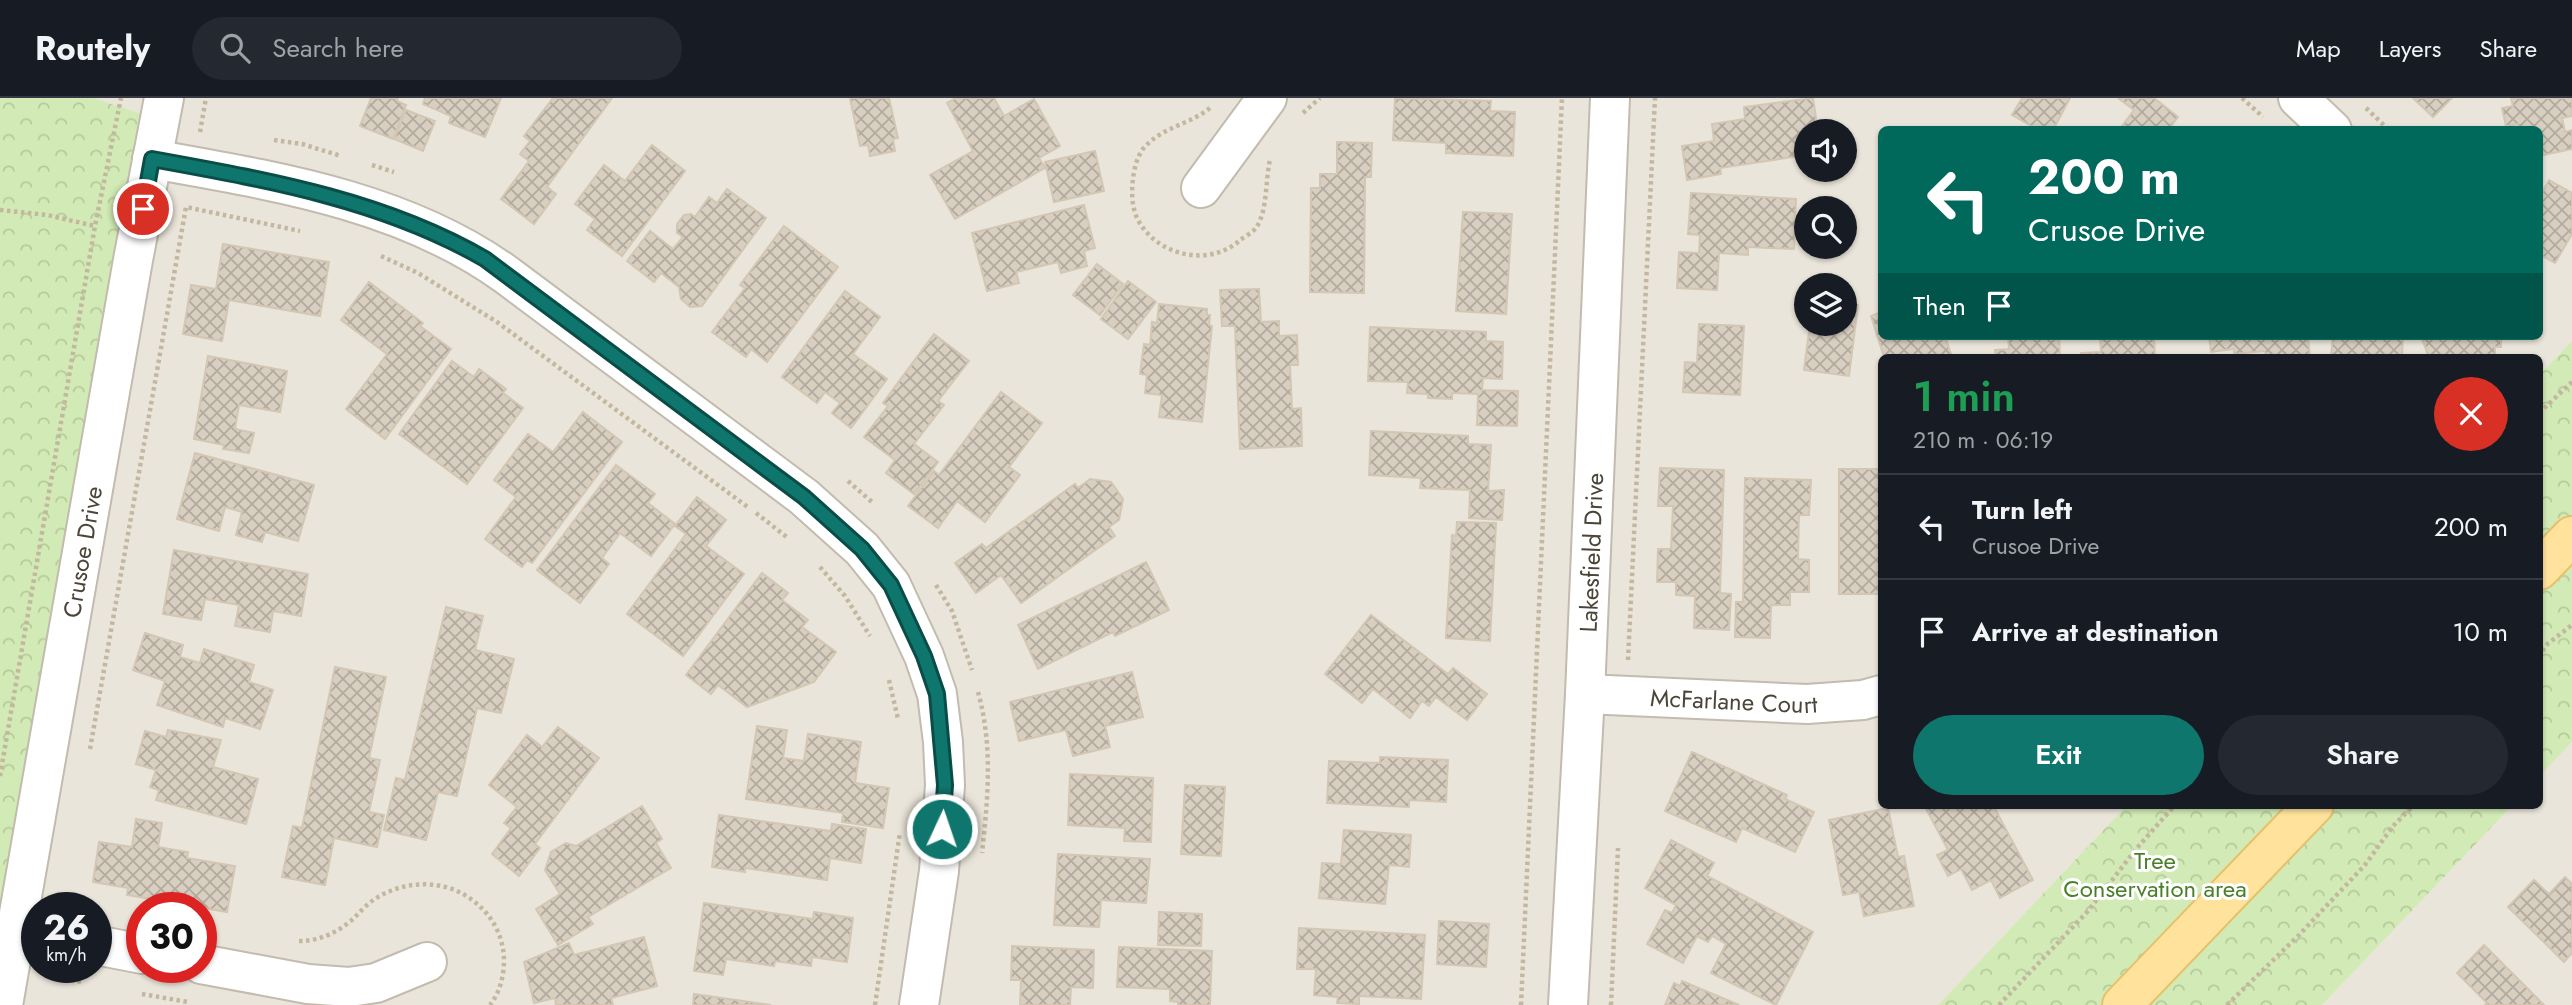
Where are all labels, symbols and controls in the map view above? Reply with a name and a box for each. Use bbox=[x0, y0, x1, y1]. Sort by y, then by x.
search box bbox=[192, 17, 682, 80]
text: Routely bbox=[35, 25, 150, 72]
icon: search bbox=[216, 29, 254, 67]
text: Search here bbox=[272, 29, 404, 67]
text: Map bbox=[2296, 31, 2341, 66]
text: Layers bbox=[2379, 31, 2441, 66]
text: Share bbox=[2479, 31, 2537, 66]
map controls bbox=[1794, 119, 1857, 336]
button: sound bbox=[1794, 119, 1857, 182]
text: 200 m bbox=[2028, 142, 2180, 212]
icon: left bbox=[1913, 154, 2004, 245]
pin bbox=[113, 179, 173, 239]
icon: arrive bbox=[124, 190, 162, 228]
button: search bbox=[1794, 196, 1857, 259]
text: Crusoe Drive bbox=[2028, 207, 2205, 253]
button: layers bbox=[1794, 273, 1857, 336]
text: Then bbox=[1913, 287, 1966, 325]
icon: arrive bbox=[1980, 287, 2018, 325]
text: 1 min bbox=[1913, 366, 2015, 427]
button: close bbox=[2434, 377, 2508, 451]
text: 210 m · 06:19 bbox=[1913, 423, 2053, 457]
street label: Lakesfield Drive bbox=[1570, 472, 1612, 633]
street label: Crusoe Drive bbox=[53, 483, 111, 620]
text: Turn left bbox=[1972, 491, 2072, 529]
icon: left bbox=[1913, 508, 1951, 546]
text: 200 m bbox=[2434, 508, 2508, 546]
text: Crusoe Drive bbox=[1972, 529, 2099, 563]
icon: arrive bbox=[1913, 613, 1951, 651]
text: Arrive at destination bbox=[1972, 613, 2219, 651]
text: 10 m bbox=[2453, 613, 2508, 651]
street label: McFarlane Court bbox=[1649, 679, 1819, 722]
button: Exit bbox=[1913, 715, 2204, 795]
button: Share bbox=[2218, 715, 2508, 795]
position arrow bbox=[905, 792, 979, 866]
park label: Tree Conservation area bbox=[2063, 843, 2247, 906]
speed limit sign: 30 bbox=[126, 892, 217, 983]
text: 26 bbox=[43, 903, 90, 953]
text: km/h bbox=[46, 942, 87, 968]

